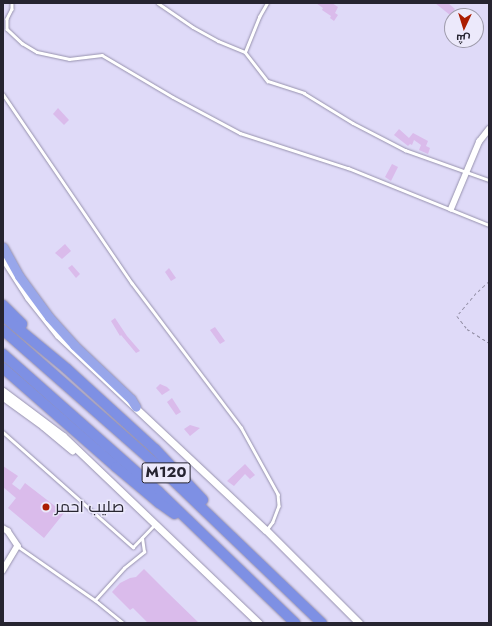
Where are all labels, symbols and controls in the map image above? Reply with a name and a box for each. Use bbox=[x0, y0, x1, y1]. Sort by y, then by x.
north arrow bbox=[444, 8, 484, 48]
text: ش bbox=[456, 31, 471, 47]
road number: M120 bbox=[141, 460, 191, 486]
place label: صلیب احمر bbox=[55, 497, 124, 517]
marker: صلیب احمر bbox=[40, 501, 52, 513]

